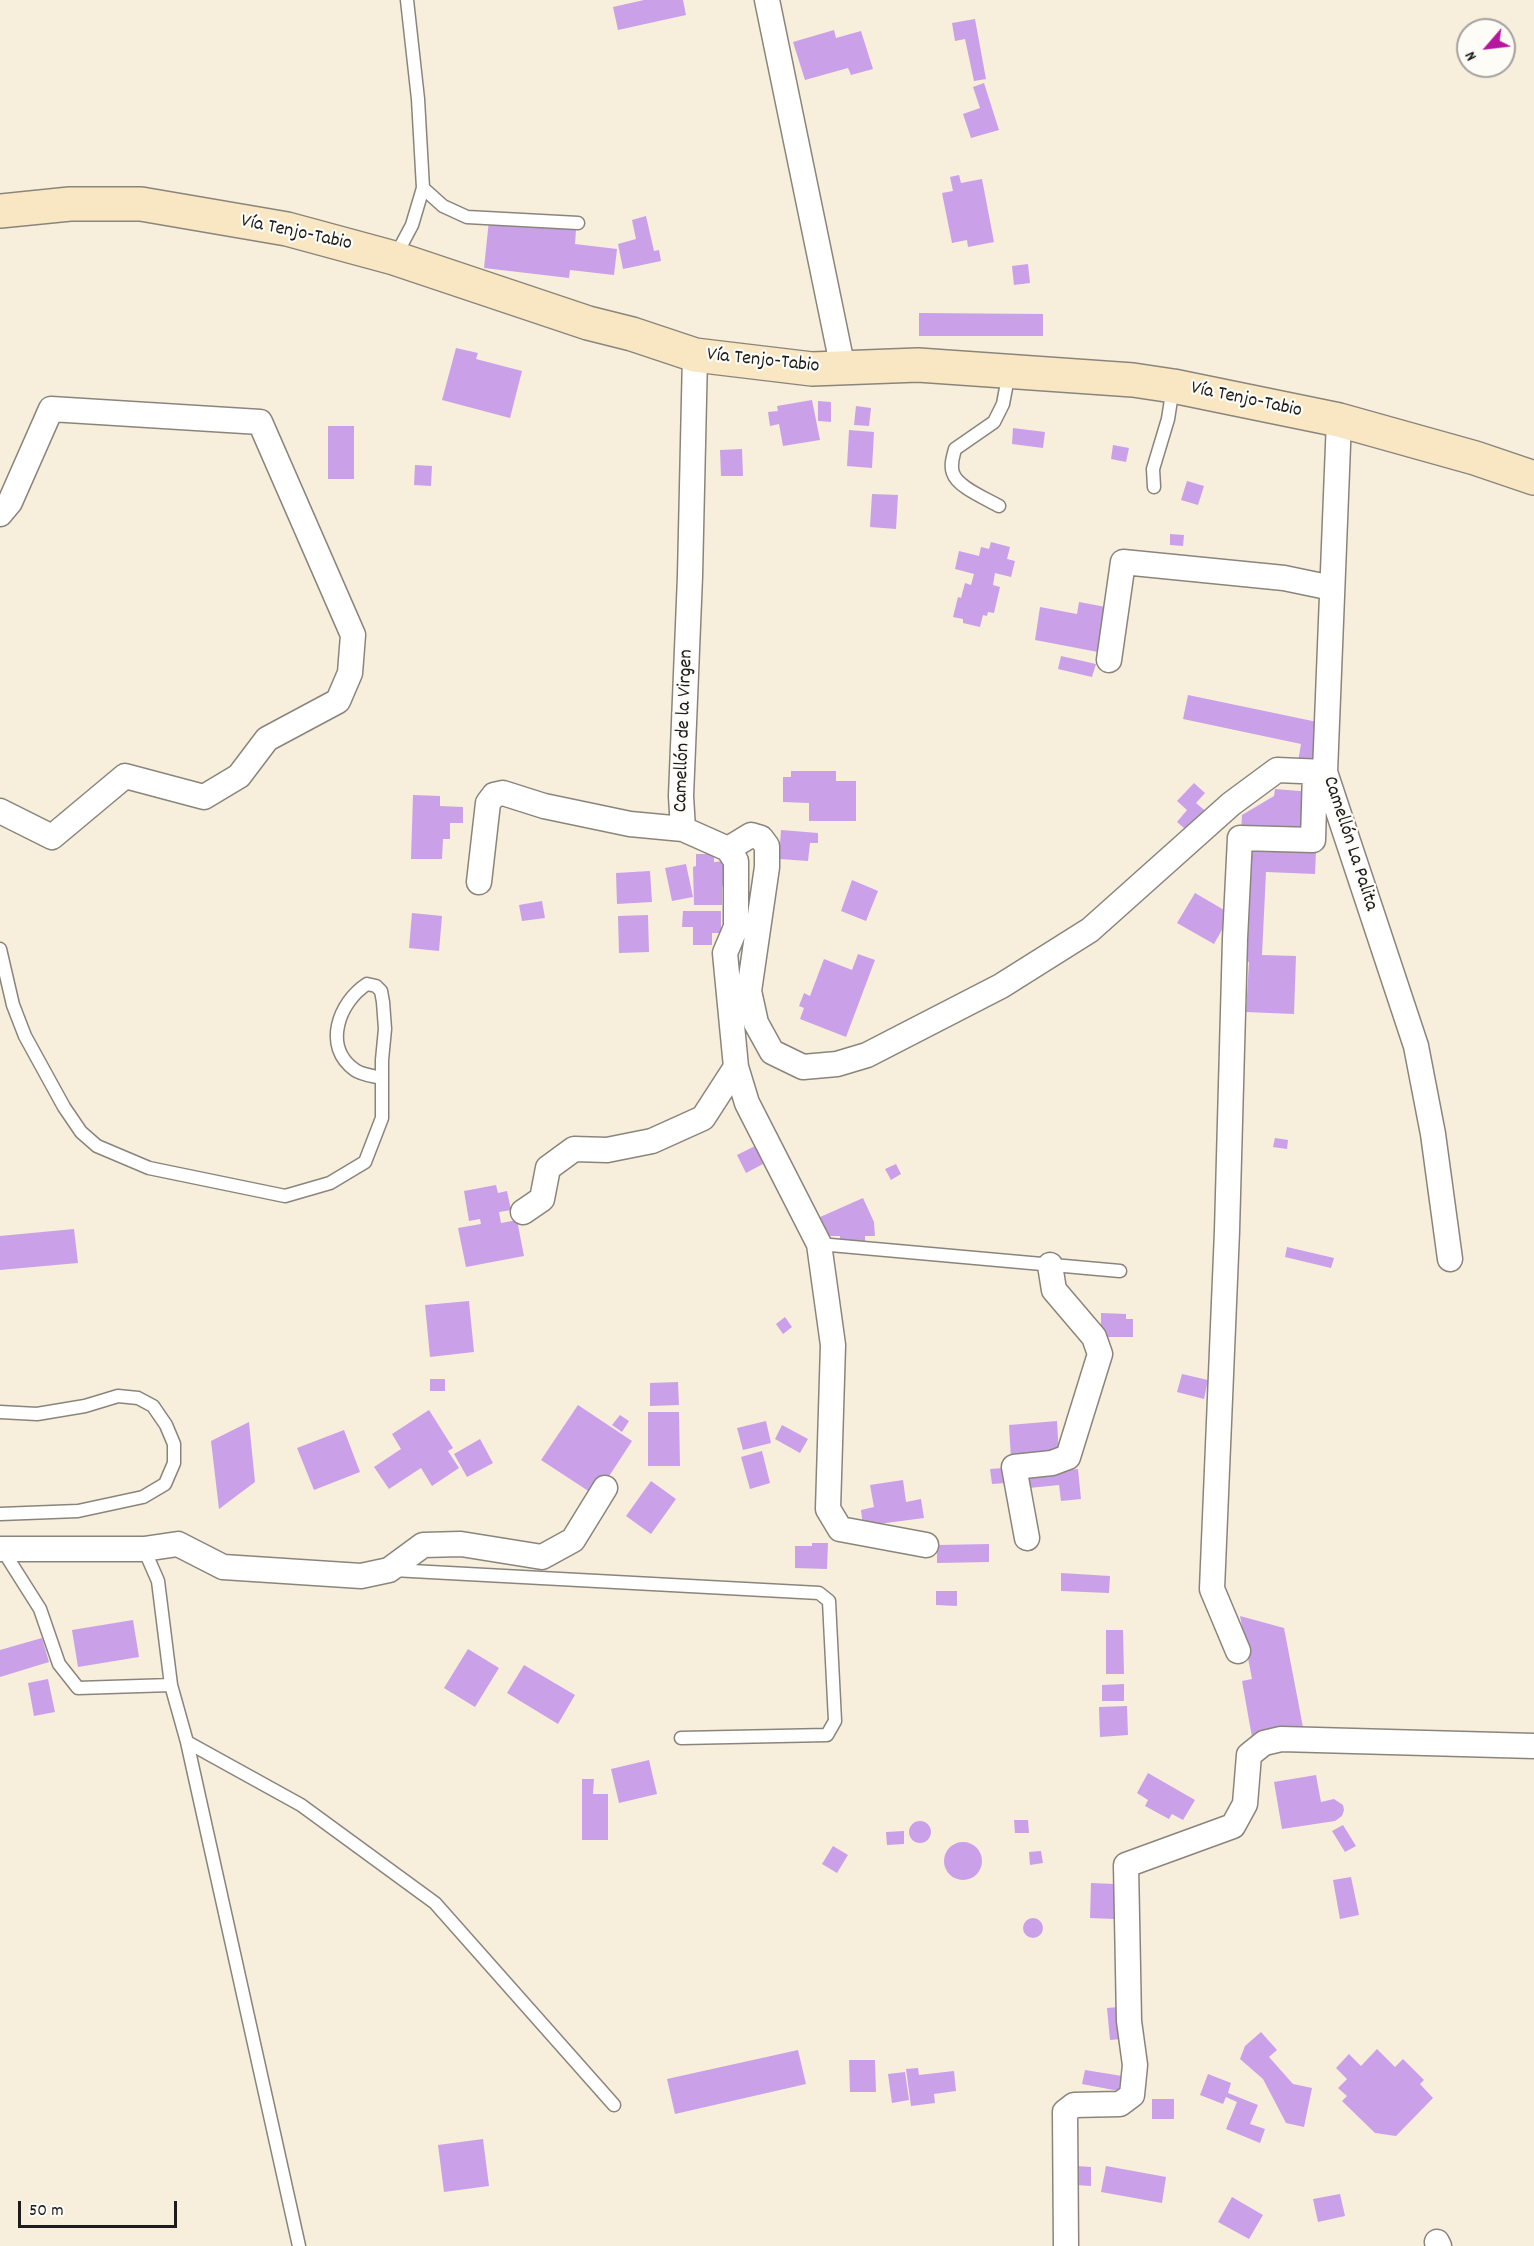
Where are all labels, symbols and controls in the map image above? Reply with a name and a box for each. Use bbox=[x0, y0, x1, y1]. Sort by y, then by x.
north arrow bbox=[1456, 18, 1516, 78]
text: N bbox=[1459, 47, 1483, 65]
street label: Vía Tenjo-Tabio bbox=[238, 211, 354, 257]
street label: Vía Tenjo-Tabio bbox=[706, 344, 820, 380]
street label: Vía Tenjo-Tabio bbox=[1188, 378, 1304, 424]
street label: Camellón de la Virgen bbox=[670, 649, 700, 813]
street label: Camellón La Palita bbox=[1316, 774, 1382, 914]
scale bar bbox=[21, 2189, 180, 2227]
text: 50 m bbox=[29, 2199, 64, 2224]

